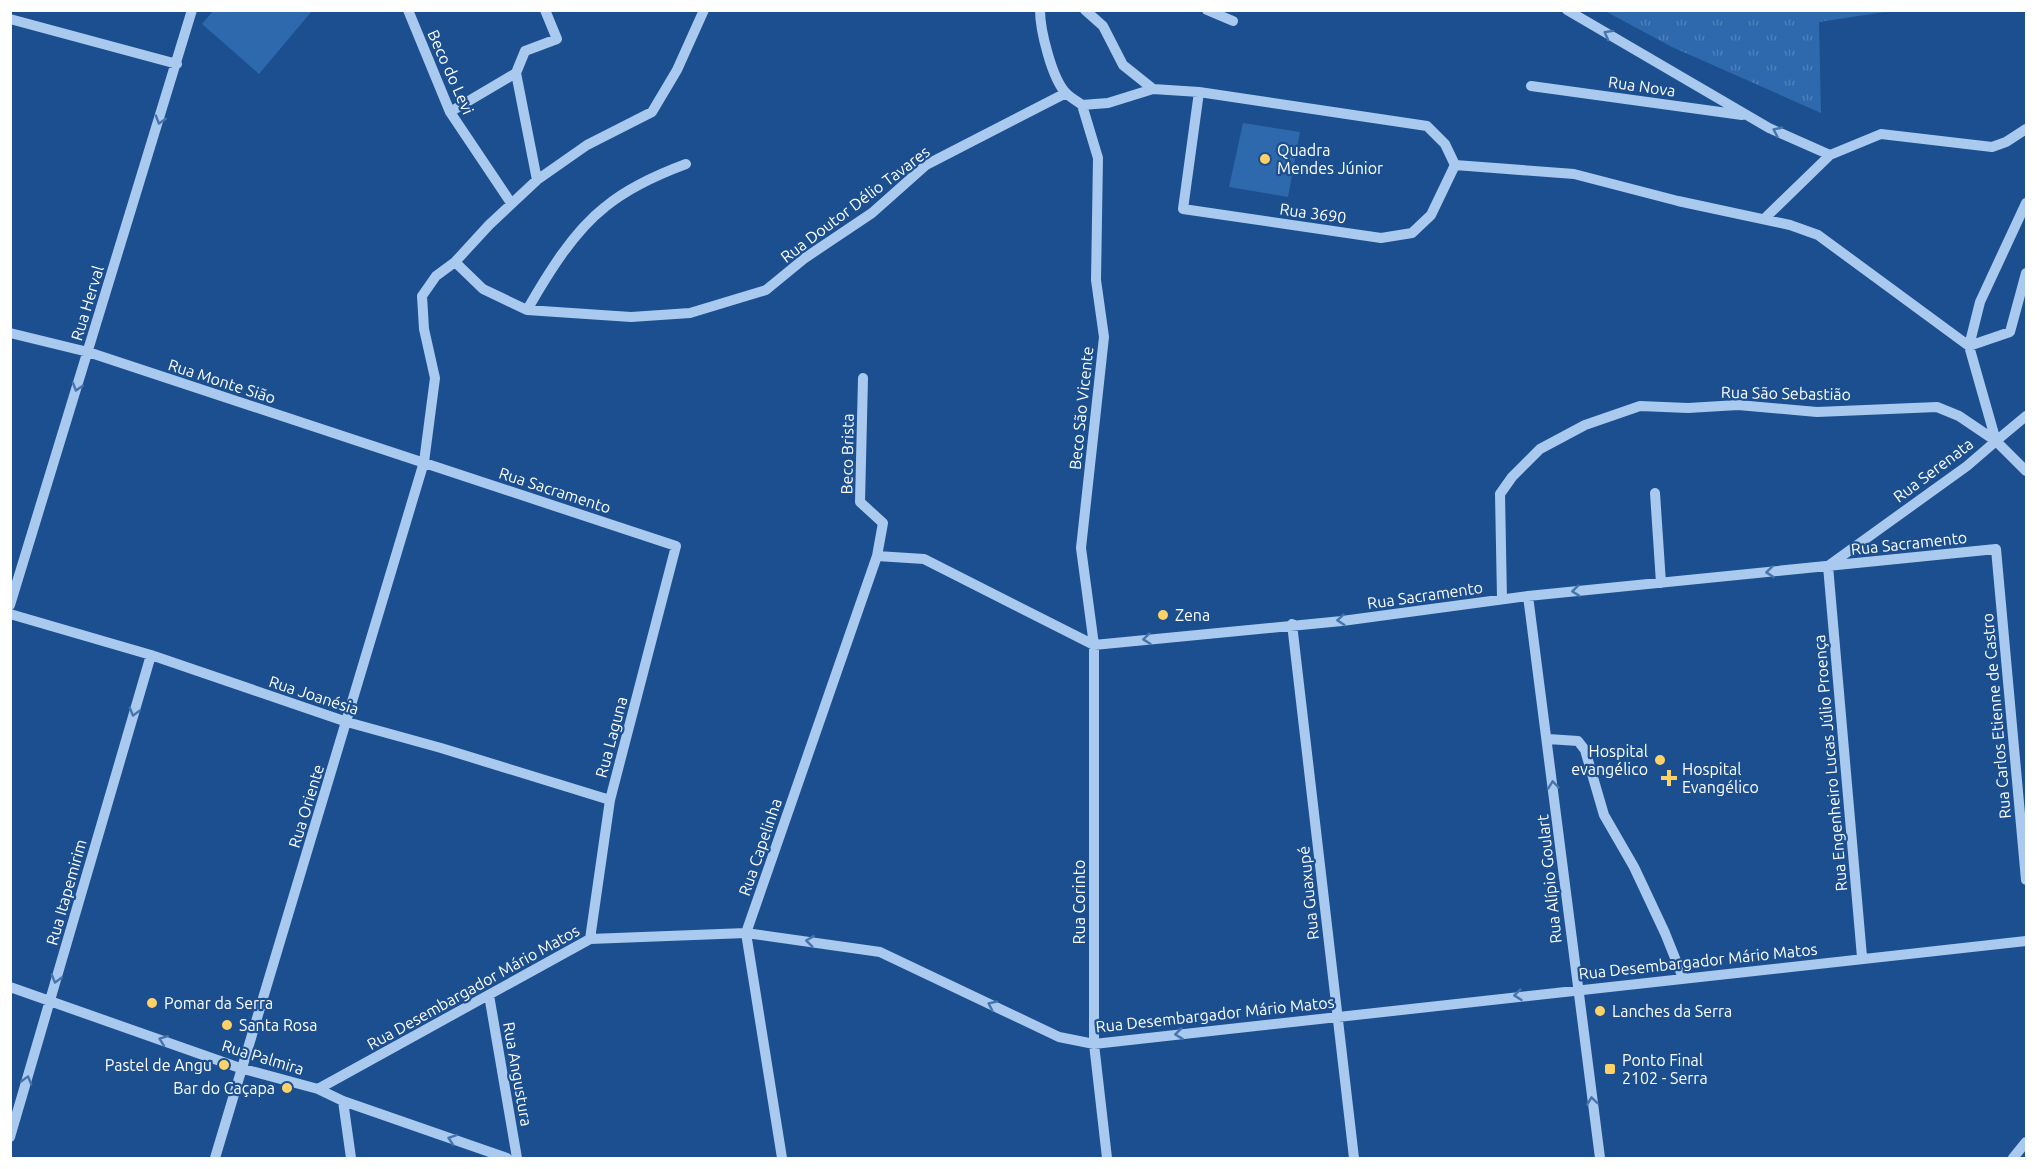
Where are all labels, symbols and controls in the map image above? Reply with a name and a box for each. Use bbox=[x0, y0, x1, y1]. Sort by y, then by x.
street label: Beco do Levi bbox=[424, 27, 478, 117]
one-way arrow bbox=[1604, 30, 1614, 41]
street label: Rua Nova bbox=[1607, 72, 1677, 100]
one-way arrow bbox=[155, 114, 167, 125]
one-way arrow bbox=[1772, 127, 1783, 139]
place label: Quadra Mendes Júnior bbox=[1277, 141, 1383, 177]
street label: Rua Doutor Délio Tavares bbox=[777, 142, 933, 266]
marker: Quadra Mendes Júnior bbox=[1258, 152, 1272, 166]
street label: Rua 3690 bbox=[1279, 199, 1347, 227]
street label: Rua Herval bbox=[67, 263, 107, 343]
street label: Beco São Vicente bbox=[1066, 345, 1096, 471]
street label: Rua Monte Sião bbox=[166, 355, 278, 407]
one-way arrow bbox=[72, 381, 85, 392]
street label: Rua São Sebastião bbox=[1721, 383, 1851, 403]
street label: Beco Brista bbox=[837, 413, 857, 495]
street label: Rua Serenata bbox=[1890, 434, 1976, 506]
street label: Rua Sacramento bbox=[497, 463, 613, 517]
street label: Rua Sacramento bbox=[1850, 528, 1968, 558]
one-way arrow bbox=[1765, 565, 1775, 578]
street label: Rua Sacramento bbox=[1366, 578, 1484, 612]
one-way arrow bbox=[1571, 584, 1580, 597]
place label: Zena bbox=[1175, 606, 1210, 624]
marker: Zena bbox=[1156, 608, 1170, 622]
street label: Rua Carlos Etienne de Castro bbox=[1978, 612, 2014, 820]
one-way arrow bbox=[1336, 613, 1345, 626]
one-way arrow bbox=[1142, 632, 1151, 645]
street label: Rua Engenheiro Lucas Júlio Proença bbox=[1810, 634, 1850, 892]
street label: Rua Joanésia bbox=[267, 672, 361, 718]
street label: Rua Laguna bbox=[592, 695, 630, 779]
one-way arrow bbox=[129, 706, 141, 716]
place label: Hospital evangélico bbox=[1571, 742, 1648, 778]
marker: Hospital evangélico bbox=[1653, 753, 1667, 767]
place label: Hospital Evangélico bbox=[1682, 760, 1759, 796]
street label: Rua Oriente bbox=[285, 762, 327, 850]
marker: Hospital Evangélico bbox=[1660, 769, 1678, 787]
one-way arrow bbox=[1547, 780, 1560, 789]
street label: Rua Capelinha bbox=[735, 796, 785, 898]
street label: Rua Alípio Goulart bbox=[1533, 813, 1565, 944]
street label: Rua Itapemirim bbox=[42, 837, 90, 947]
street label: Rua Guaxupé bbox=[1294, 845, 1322, 941]
street label: Rua Corinto bbox=[1070, 860, 1088, 944]
street label: Rua Desembargador Mário Matos bbox=[364, 921, 582, 1053]
one-way arrow bbox=[805, 935, 814, 947]
street label: Rua Desembargador Mário Matos bbox=[1578, 940, 1818, 982]
one-way arrow bbox=[51, 973, 63, 984]
one-way arrow bbox=[1514, 988, 1523, 1001]
street label: Rua Desembargador Mário Matos bbox=[1095, 993, 1335, 1035]
place label: Pomar da Serra bbox=[164, 994, 273, 1012]
marker: Pomar da Serra bbox=[145, 996, 159, 1010]
one-way arrow bbox=[987, 1001, 998, 1013]
place label: Lanches da Serra bbox=[1612, 1002, 1732, 1020]
marker: Lanches da Serra bbox=[1593, 1004, 1607, 1018]
place label: Santa Rosa bbox=[239, 1016, 317, 1034]
marker: Santa Rosa bbox=[220, 1018, 234, 1032]
street label: Rua Angustura bbox=[500, 1020, 536, 1128]
one-way arrow bbox=[1174, 1027, 1183, 1039]
one-way arrow bbox=[158, 1034, 169, 1047]
street label: Rua Palmira bbox=[220, 1036, 306, 1078]
place label: Ponto Final 2102 - Serra bbox=[1622, 1051, 1708, 1087]
place label: Pastel de Angu bbox=[105, 1056, 212, 1074]
marker: Pastel de Angu bbox=[217, 1058, 231, 1072]
marker: Ponto Final 2102 - Serra bbox=[1603, 1062, 1617, 1076]
one-way arrow bbox=[19, 1075, 32, 1085]
place label: Bar do Caçapa bbox=[173, 1079, 275, 1097]
marker: Bar do Caçapa bbox=[280, 1081, 294, 1095]
one-way arrow bbox=[1587, 1096, 1599, 1105]
one-way arrow bbox=[447, 1134, 458, 1147]

